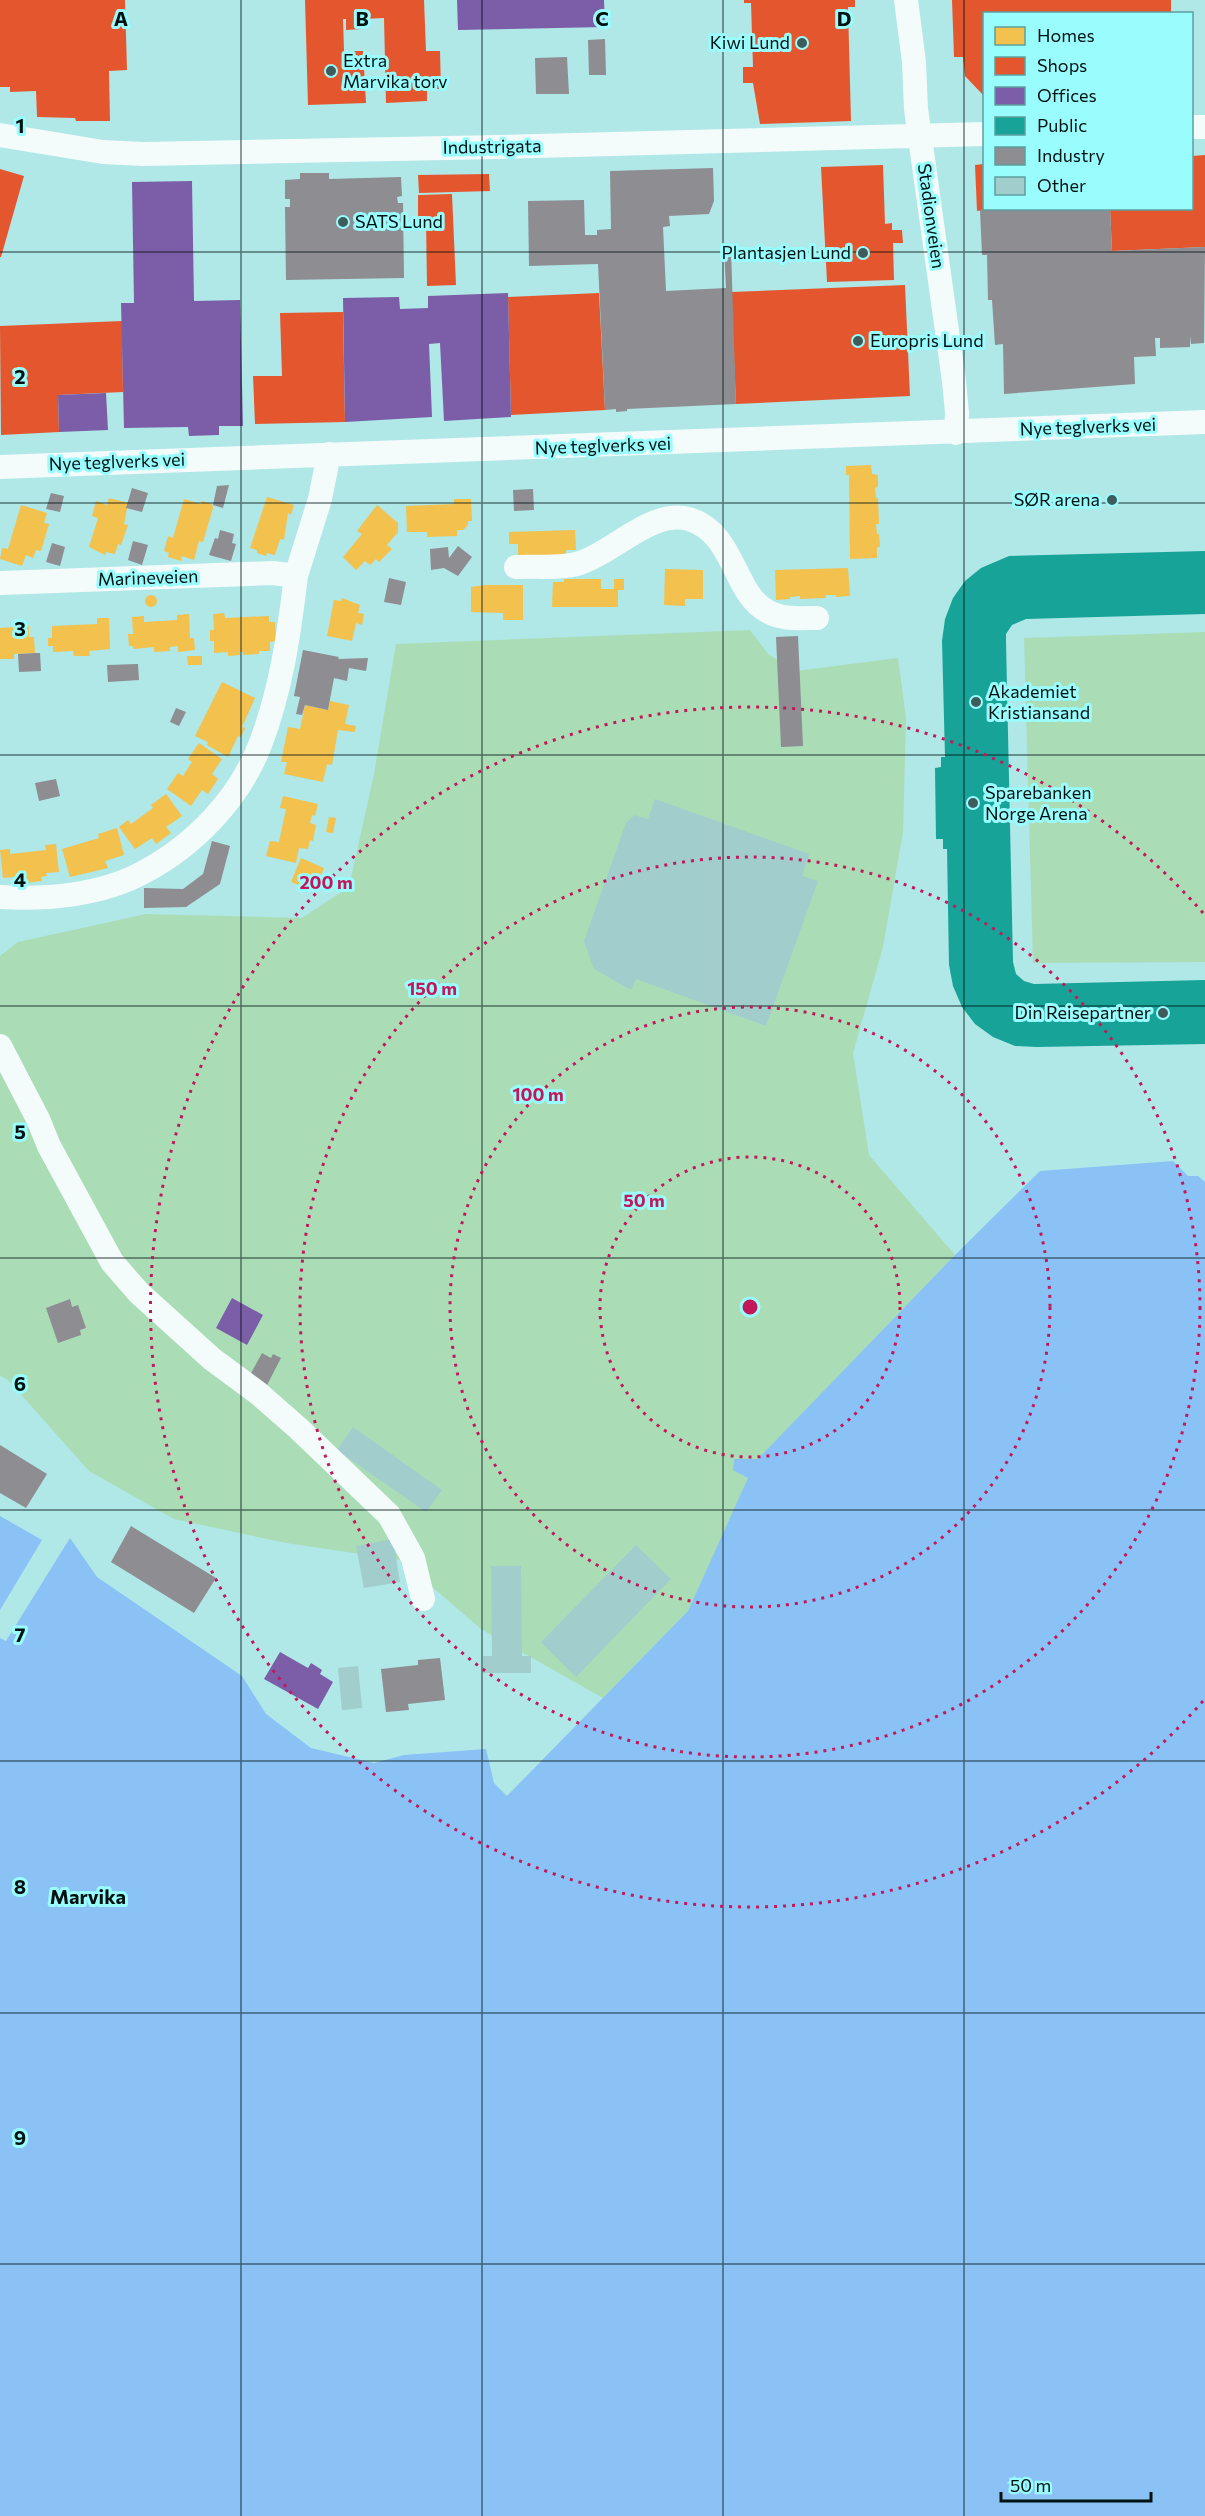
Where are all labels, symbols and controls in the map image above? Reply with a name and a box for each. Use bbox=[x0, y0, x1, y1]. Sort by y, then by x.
text: A bbox=[114, 6, 128, 30]
text: B bbox=[355, 6, 369, 30]
text: C bbox=[595, 6, 609, 30]
text: D bbox=[837, 6, 851, 30]
legend bbox=[983, 12, 1193, 210]
text: Homes bbox=[1037, 24, 1095, 46]
place label: Kiwi Lund bbox=[710, 31, 790, 53]
marker: Kiwi Lund bbox=[795, 36, 809, 50]
place label: Extra Marvika torv bbox=[343, 49, 448, 92]
text: Shops bbox=[1037, 54, 1087, 76]
marker: Extra Marvika torv bbox=[324, 64, 338, 78]
text: Offices bbox=[1037, 84, 1097, 106]
text: 1 bbox=[15, 113, 25, 137]
text: Public bbox=[1037, 114, 1087, 136]
street label: Industrigata bbox=[442, 134, 542, 158]
text: Industry bbox=[1037, 144, 1105, 166]
street label: Stadionveien bbox=[914, 162, 950, 270]
text: Other bbox=[1037, 174, 1086, 196]
place label: SATS Lund bbox=[355, 210, 443, 232]
marker: SATS Lund bbox=[336, 215, 350, 229]
place label: Plantasjen Lund bbox=[722, 241, 851, 263]
marker: Plantasjen Lund bbox=[856, 246, 870, 260]
place label: Europris Lund bbox=[870, 329, 984, 351]
marker: Europris Lund bbox=[851, 334, 865, 348]
text: 2 bbox=[14, 364, 26, 388]
street label: Nye teglverks vei bbox=[1019, 413, 1157, 439]
street label: Nye teglverks vei bbox=[534, 432, 672, 458]
street label: Nye teglverks vei bbox=[48, 448, 186, 474]
place label: SØR arena bbox=[1014, 488, 1100, 510]
marker: SØR arena bbox=[1105, 493, 1119, 507]
street label: Marineveien bbox=[97, 564, 199, 590]
text: 3 bbox=[14, 616, 26, 640]
place label: Akademiet Kristiansand bbox=[988, 680, 1090, 723]
marker: Akademiet Kristiansand bbox=[969, 695, 983, 709]
place label: Sparebanken Norge Arena bbox=[985, 781, 1092, 824]
marker: Sparebanken Norge Arena bbox=[966, 796, 980, 810]
text: 4 bbox=[14, 867, 26, 891]
text: 200 m bbox=[299, 871, 353, 893]
text: 150 m bbox=[407, 977, 457, 999]
place label: Din Reisepartner bbox=[1014, 1001, 1151, 1023]
marker: Din Reisepartner bbox=[1156, 1006, 1170, 1020]
text: 100 m bbox=[512, 1083, 564, 1105]
text: 5 bbox=[14, 1119, 26, 1143]
text: 50 m bbox=[623, 1189, 665, 1211]
centre of rings bbox=[740, 1297, 760, 1317]
text: 6 bbox=[14, 1371, 26, 1395]
text: 7 bbox=[15, 1622, 26, 1646]
text: 8 bbox=[14, 1874, 26, 1898]
district label: Marvika bbox=[50, 1884, 126, 1908]
text: 9 bbox=[14, 2125, 26, 2149]
scale bar bbox=[1001, 2465, 1151, 2503]
text: 50 m bbox=[1010, 2474, 1051, 2496]

